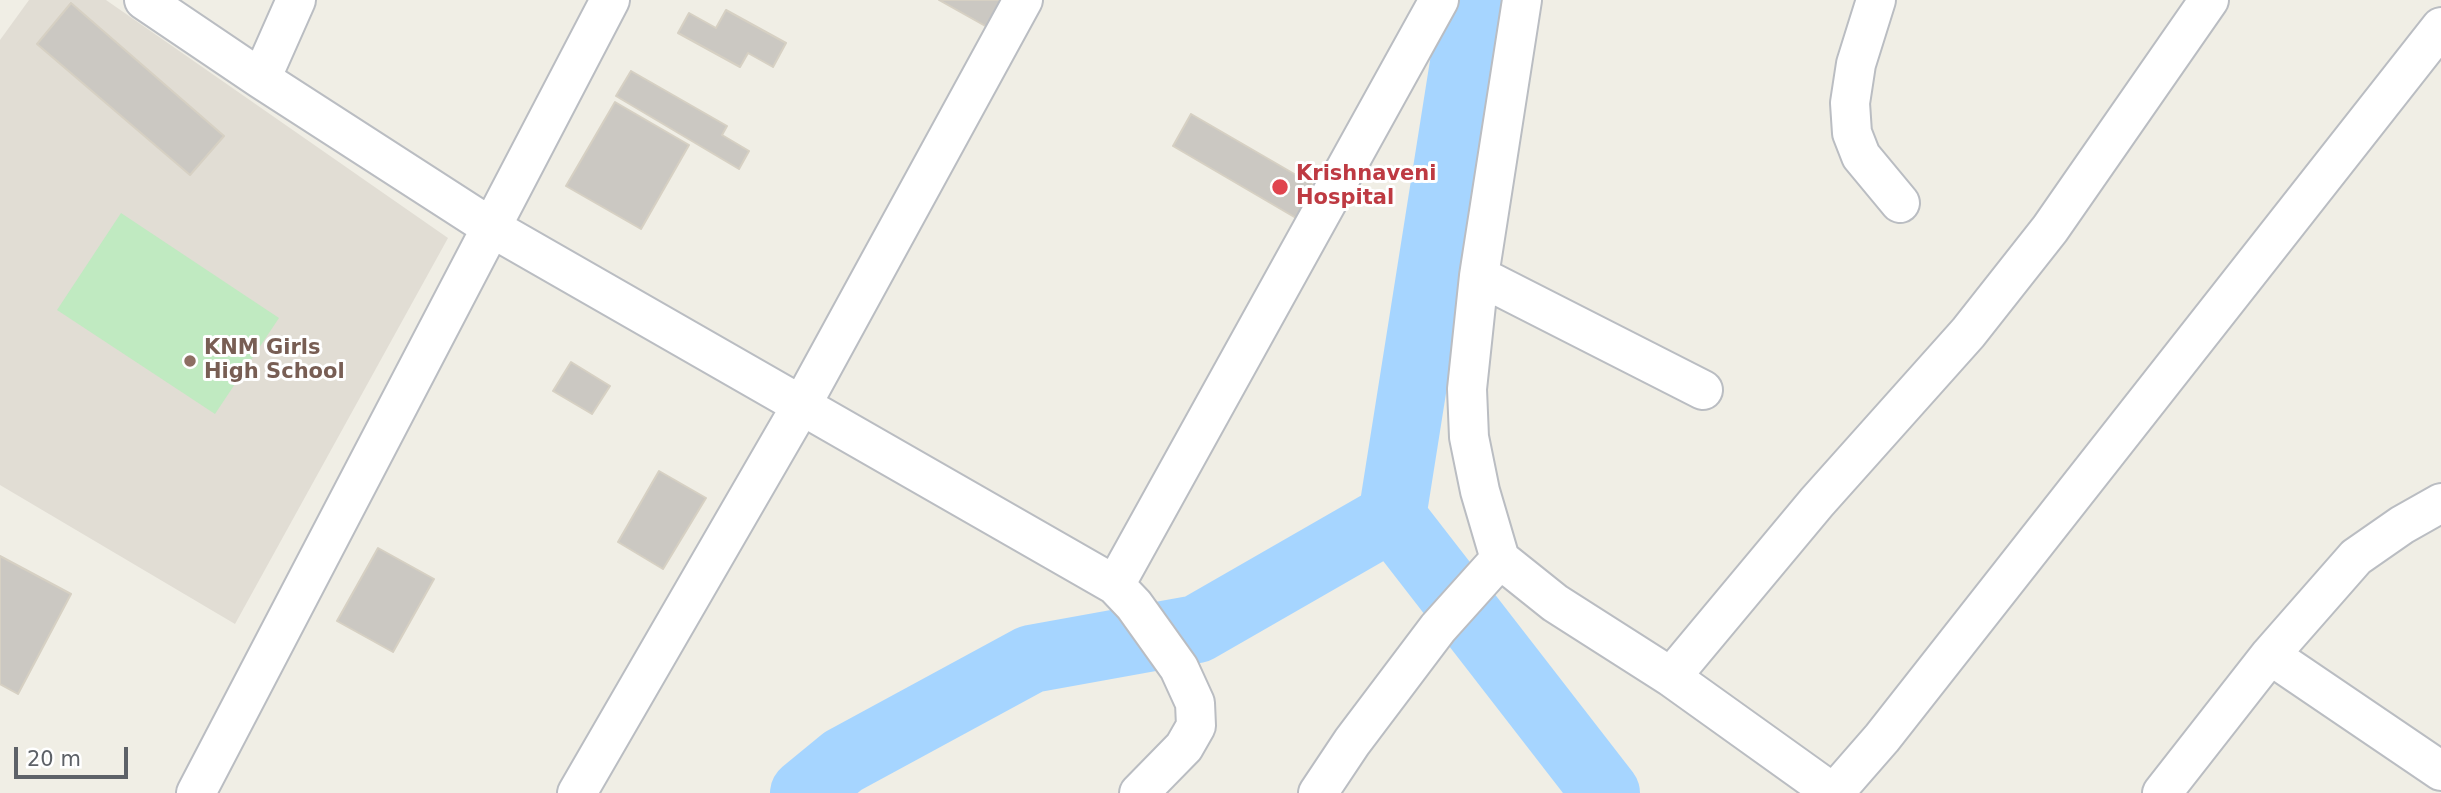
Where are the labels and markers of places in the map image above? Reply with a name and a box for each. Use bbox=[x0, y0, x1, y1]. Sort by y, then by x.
place label: Krishnaveni Hospital bbox=[1296, 162, 1436, 212]
marker: Krishnaveni Hospital bbox=[1270, 177, 1290, 197]
place label: KNM Girls High School bbox=[204, 336, 345, 386]
marker: KNM Girls High School bbox=[182, 353, 198, 369]

